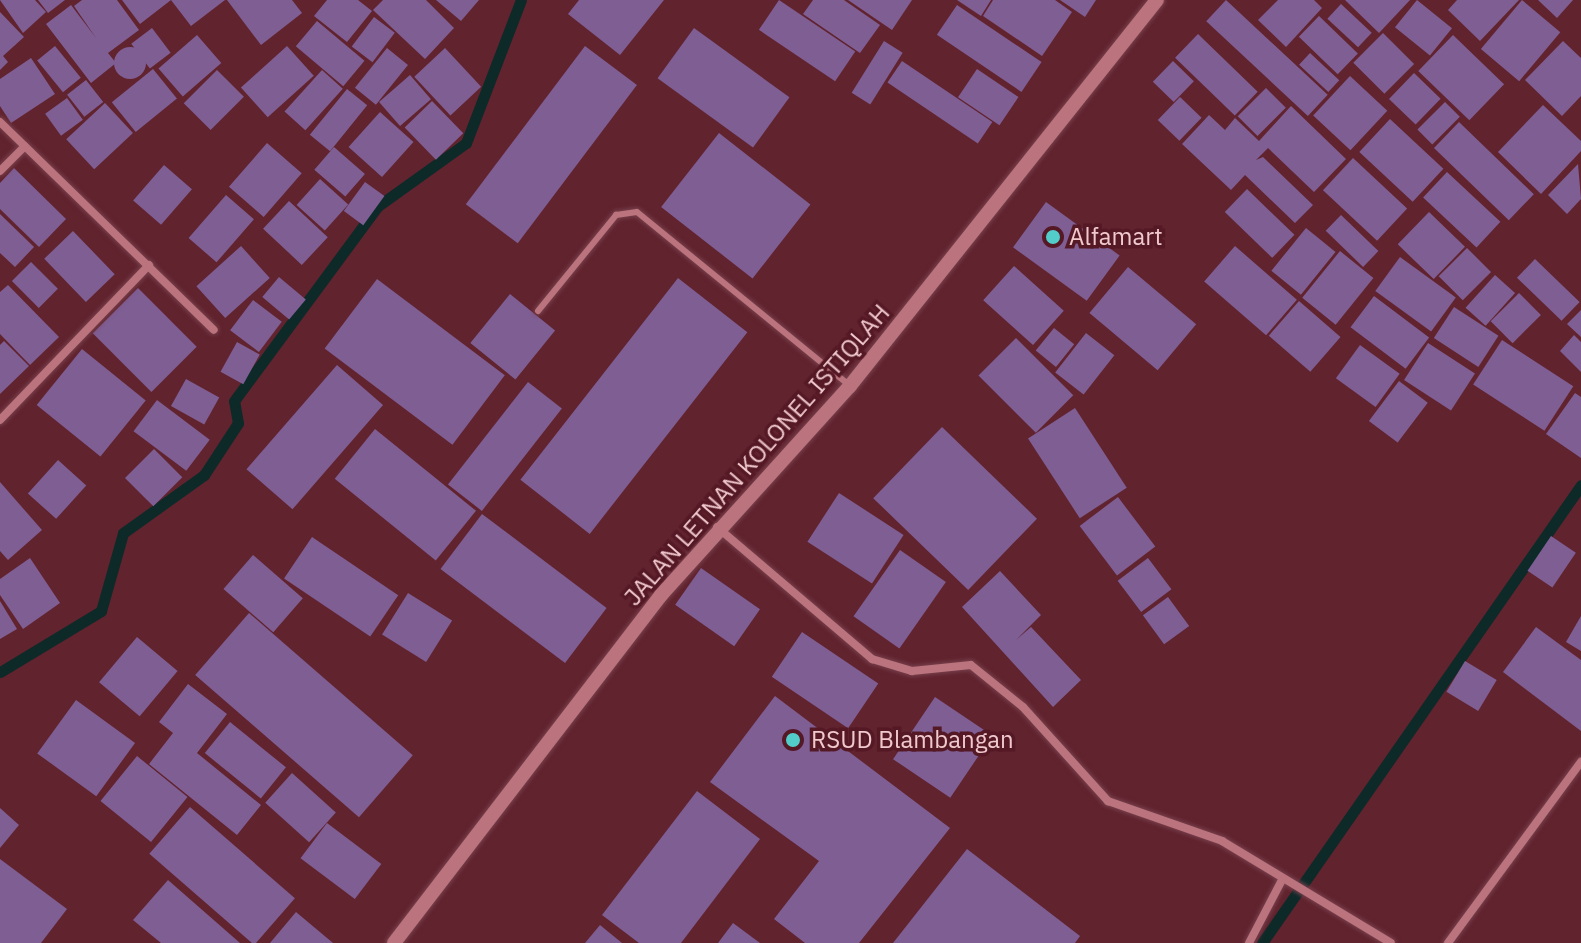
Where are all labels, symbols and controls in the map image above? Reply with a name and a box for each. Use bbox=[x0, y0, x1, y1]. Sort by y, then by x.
place label: Alfamart bbox=[1069, 223, 1163, 251]
marker: Alfamart bbox=[1044, 228, 1062, 246]
street label: JALAN LETNAN KOLONEL ISTIQLAH bbox=[618, 299, 896, 611]
place label: RSUD Blambangan bbox=[811, 726, 1014, 754]
marker: RSUD Blambangan bbox=[782, 729, 804, 751]

